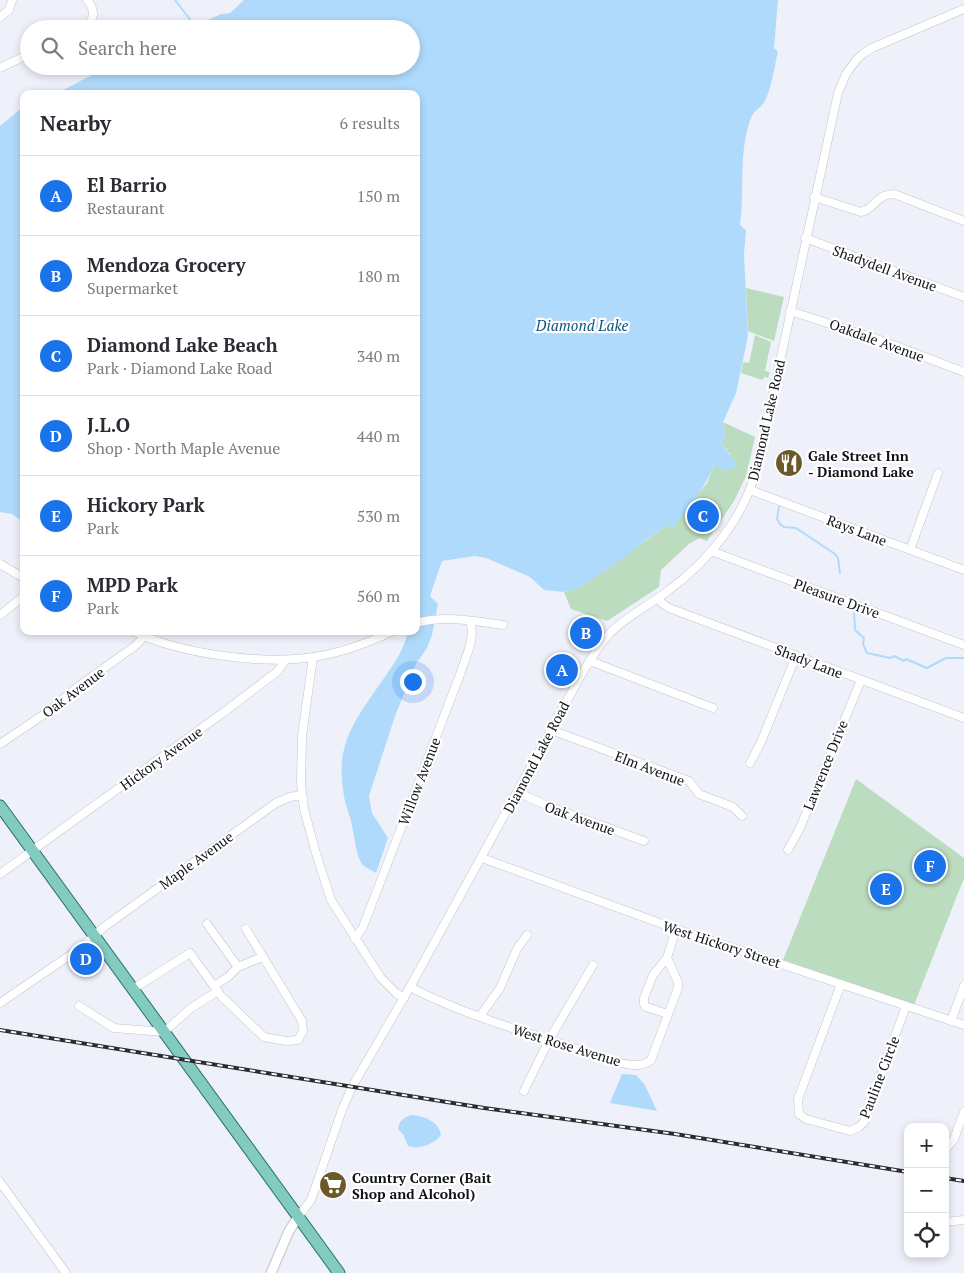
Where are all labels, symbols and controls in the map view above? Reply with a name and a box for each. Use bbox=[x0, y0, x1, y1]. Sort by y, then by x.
search box bbox=[20, 20, 420, 75]
icon: search bbox=[38, 34, 66, 62]
text: Search here bbox=[78, 35, 177, 60]
text: Nearby bbox=[40, 109, 111, 137]
text: 6 results bbox=[340, 112, 400, 134]
text: El Barrio bbox=[87, 172, 167, 197]
text: A bbox=[50, 185, 62, 207]
text: 150 m bbox=[357, 185, 400, 207]
text: Restaurant bbox=[87, 197, 165, 219]
street label: Shadydell Avenue bbox=[830, 240, 940, 296]
text: Mendoza Grocery bbox=[87, 252, 245, 277]
text: B bbox=[51, 265, 61, 287]
text: 180 m bbox=[357, 265, 400, 287]
text: Supermarket bbox=[87, 277, 178, 299]
street label: Oakdale Avenue bbox=[827, 314, 927, 366]
water label: Diamond Lake bbox=[535, 315, 628, 335]
text: Diamond Lake Beach bbox=[87, 332, 278, 357]
text: C bbox=[51, 345, 61, 367]
text: 340 m bbox=[357, 345, 400, 367]
text: Park · Diamond Lake Road bbox=[87, 357, 272, 379]
street label: Diamond Lake Road bbox=[743, 357, 789, 483]
text: J.L.O bbox=[87, 412, 130, 437]
text: D bbox=[50, 425, 62, 447]
text: 440 m bbox=[357, 425, 400, 447]
text: Shop · North Maple Avenue bbox=[87, 437, 280, 459]
place label: Gale Street Inn - Diamond Lake bbox=[808, 446, 914, 481]
restaurant icon: Gale Street Inn - Diamond Lake bbox=[774, 448, 804, 478]
text: Hickory Park bbox=[87, 492, 205, 517]
pin: C bbox=[687, 497, 719, 535]
text: E bbox=[51, 505, 61, 527]
text: 530 m bbox=[357, 505, 400, 527]
street label: Rays Lane bbox=[824, 510, 890, 550]
text: Park bbox=[87, 517, 119, 539]
text: MPD Park bbox=[87, 572, 178, 597]
street label: Pleasure Drive bbox=[791, 574, 883, 622]
text: F bbox=[51, 585, 61, 607]
text: 560 m bbox=[357, 585, 400, 607]
text: Park bbox=[87, 597, 119, 619]
pin: B bbox=[570, 614, 602, 652]
street label: Shady Lane bbox=[772, 639, 846, 683]
pin: A bbox=[546, 651, 578, 689]
street label: Oak Avenue bbox=[38, 662, 108, 722]
your location bbox=[400, 669, 426, 695]
street label: Diamond Lake Road bbox=[499, 698, 574, 816]
street label: Lawrence Drive bbox=[798, 717, 852, 813]
street label: Hickory Avenue bbox=[116, 722, 206, 794]
street label: Willow Avenue bbox=[394, 734, 444, 828]
street label: Elm Avenue bbox=[612, 746, 688, 790]
street label: Oak Avenue bbox=[542, 796, 618, 840]
street label: Maple Avenue bbox=[155, 827, 237, 893]
pin: F bbox=[914, 847, 946, 885]
pin: E bbox=[870, 870, 902, 908]
street label: West Hickory Street bbox=[661, 916, 784, 972]
pin: D bbox=[70, 940, 102, 978]
street label: West Rose Avenue bbox=[511, 1019, 623, 1071]
street label: Pauline Circle bbox=[855, 1033, 903, 1121]
map controls bbox=[904, 1123, 949, 1258]
button: + bbox=[904, 1123, 949, 1168]
place label: Country Corner (Bait Shop and Alcohol) bbox=[352, 1168, 492, 1203]
button: − bbox=[904, 1168, 949, 1213]
supermarket icon: Country Corner (Bait Shop and Alcohol) bbox=[318, 1170, 348, 1200]
button: locate bbox=[904, 1213, 949, 1258]

